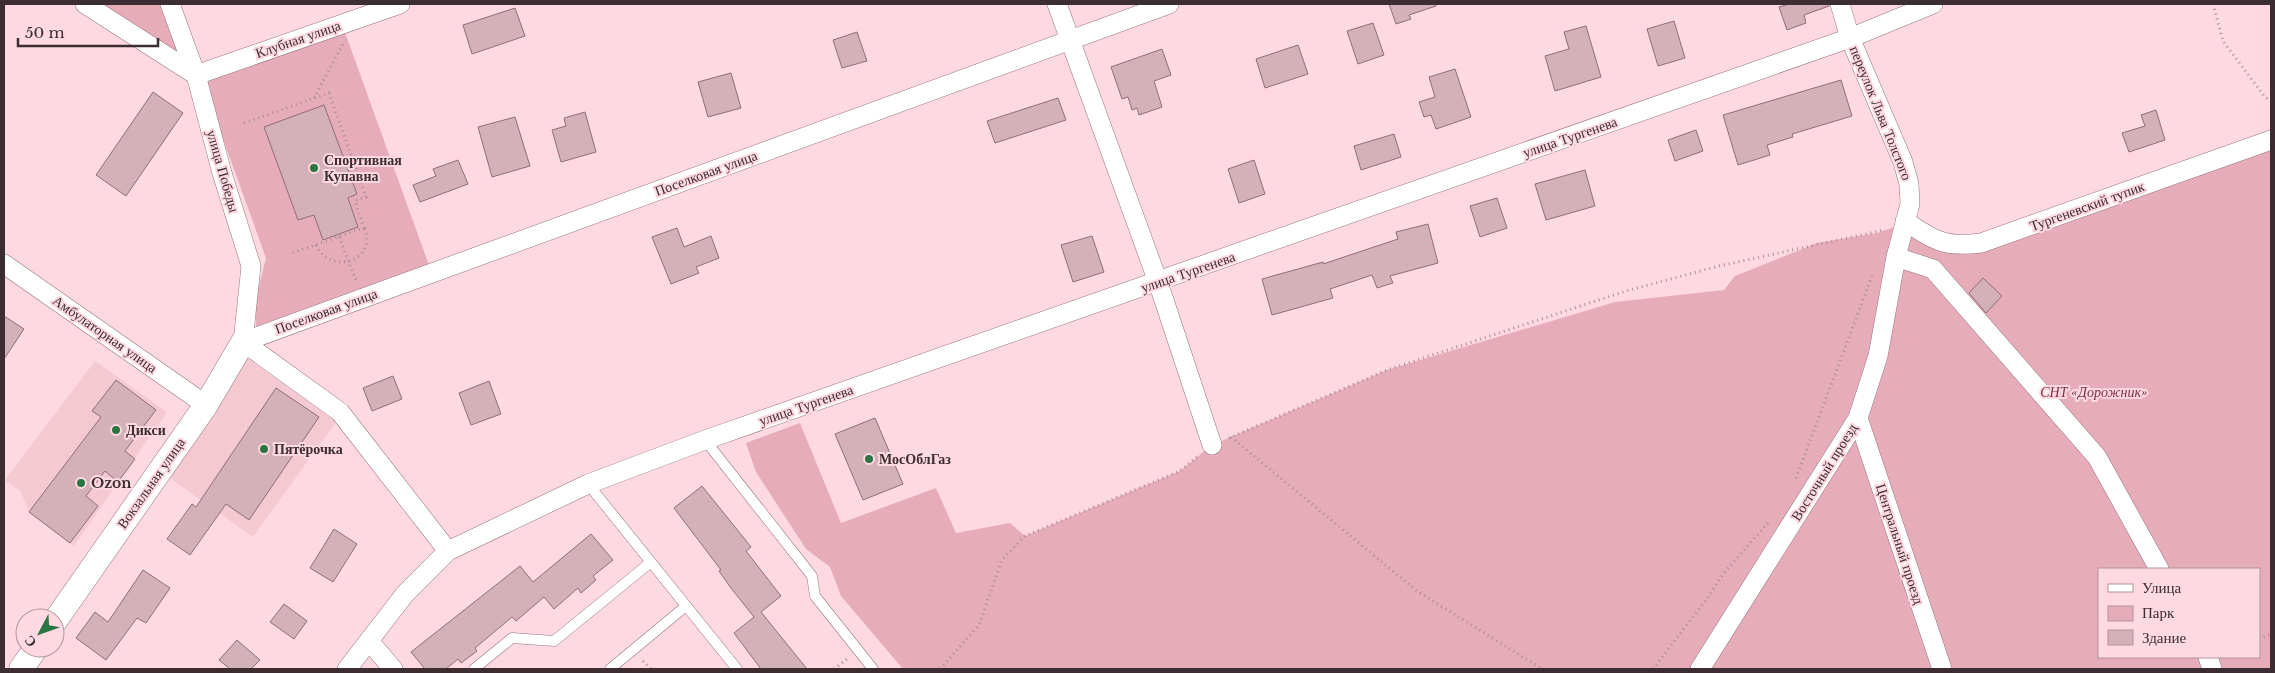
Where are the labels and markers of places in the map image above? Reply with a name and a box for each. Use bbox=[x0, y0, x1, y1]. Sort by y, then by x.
place label: Спортивная Купавна bbox=[324, 151, 402, 185]
marker: Спортивная Купавна bbox=[308, 162, 320, 174]
place label: Дикси bbox=[126, 421, 166, 439]
marker: Дикси bbox=[110, 424, 122, 436]
place label: Пятёрочка bbox=[274, 440, 343, 458]
marker: Пятёрочка bbox=[258, 443, 270, 455]
place label: МосОблГаз bbox=[879, 450, 951, 468]
marker: МосОблГаз bbox=[863, 453, 875, 465]
place label: Ozon bbox=[91, 474, 132, 492]
marker: Ozon bbox=[75, 477, 87, 489]

